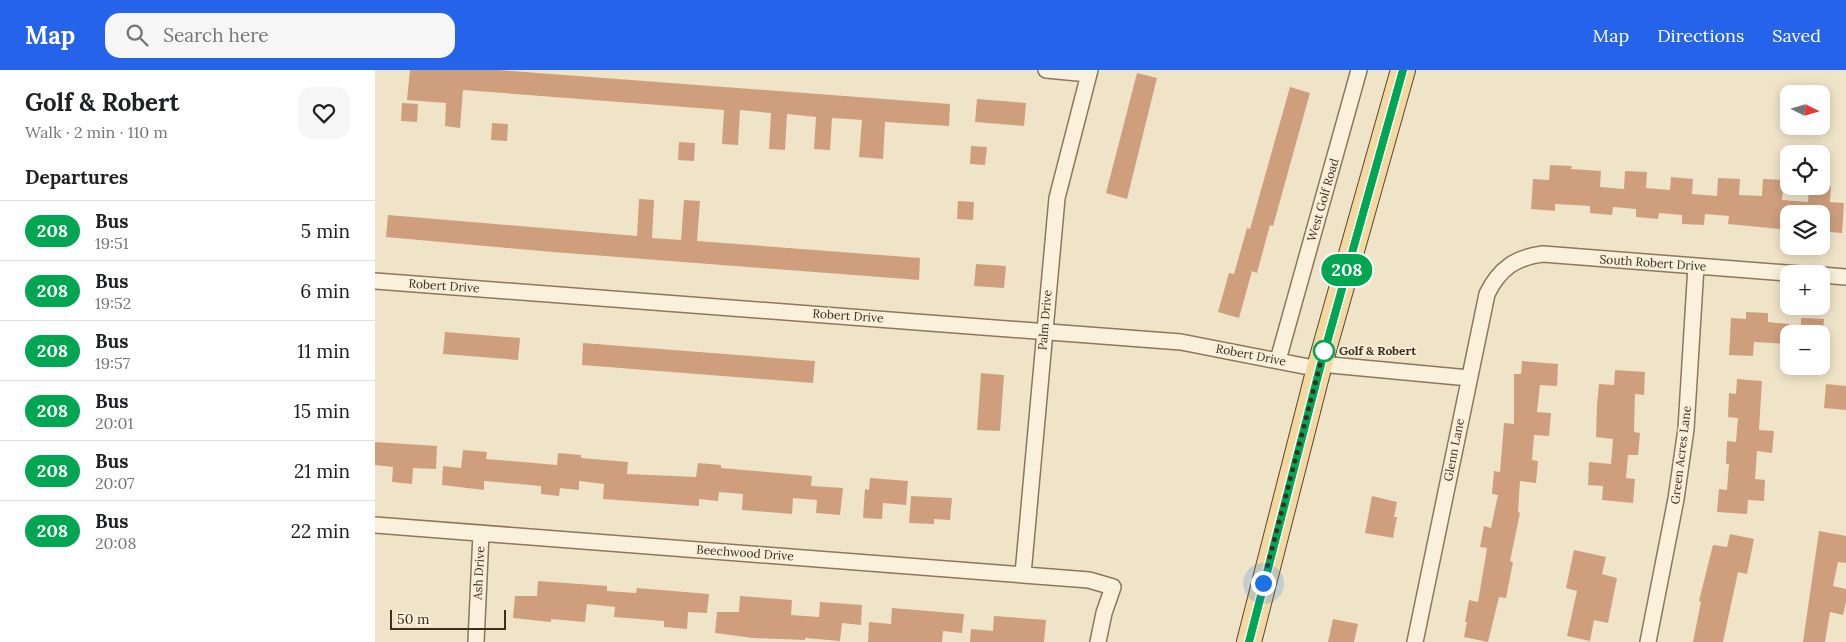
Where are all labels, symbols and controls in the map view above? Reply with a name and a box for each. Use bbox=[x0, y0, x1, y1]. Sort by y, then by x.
search box bbox=[105, 13, 455, 58]
text: Map bbox=[25, 20, 75, 51]
icon: search bbox=[123, 21, 151, 49]
text: Search here bbox=[163, 23, 269, 47]
text: Map bbox=[1593, 24, 1629, 47]
text: Directions bbox=[1657, 24, 1744, 47]
text: Saved bbox=[1772, 24, 1821, 47]
north arrow bbox=[1780, 85, 1830, 135]
map controls bbox=[1780, 85, 1830, 375]
text: Golf & Robert bbox=[25, 87, 179, 118]
button: heart bbox=[298, 87, 350, 139]
text: Walk · 2 min · 110 m bbox=[25, 122, 168, 142]
button: locate bbox=[1780, 145, 1830, 195]
street label: West Golf Road bbox=[1303, 157, 1342, 243]
text: Departures bbox=[25, 165, 128, 189]
button: layers bbox=[1780, 205, 1830, 255]
text: Bus bbox=[95, 209, 128, 233]
text: 208 bbox=[37, 219, 68, 242]
text: 5 min bbox=[301, 219, 350, 243]
text: 19:51 bbox=[95, 233, 129, 253]
street label: South Robert Drive bbox=[1599, 251, 1707, 274]
line badge: 208 bbox=[1318, 254, 1376, 286]
text: 208 bbox=[1331, 258, 1363, 281]
button: + bbox=[1780, 265, 1830, 315]
text: Bus bbox=[95, 269, 128, 293]
street label: Robert Drive bbox=[408, 276, 480, 295]
text: 208 bbox=[37, 279, 68, 302]
text: 6 min bbox=[300, 279, 350, 303]
street label: Palm Drive bbox=[1034, 289, 1055, 351]
text: 19:52 bbox=[95, 293, 131, 313]
street label: Robert Drive bbox=[812, 306, 884, 325]
button: − bbox=[1780, 325, 1830, 375]
text: Bus bbox=[95, 329, 128, 353]
text: 208 bbox=[37, 339, 68, 362]
text: 11 min bbox=[297, 339, 350, 363]
street label: Robert Drive bbox=[1215, 340, 1288, 369]
marker: Golf & Robert bbox=[1313, 340, 1335, 362]
place label: Golf & Robert bbox=[1339, 343, 1417, 358]
text: 19:57 bbox=[95, 353, 130, 373]
text: Bus bbox=[95, 389, 128, 413]
text: 208 bbox=[37, 399, 68, 422]
text: 15 min bbox=[294, 399, 350, 423]
street label: Green Acres Lane bbox=[1667, 404, 1694, 505]
text: 20:01 bbox=[95, 413, 133, 433]
street label: Glenn Lane bbox=[1440, 417, 1467, 483]
text: Bus bbox=[95, 449, 128, 473]
text: 208 bbox=[37, 459, 68, 482]
text: 21 min bbox=[294, 459, 350, 483]
text: 20:07 bbox=[95, 473, 135, 493]
text: Bus bbox=[95, 509, 128, 533]
text: 208 bbox=[37, 519, 68, 542]
text: 22 min bbox=[291, 519, 350, 543]
text: 20:08 bbox=[95, 533, 136, 553]
street label: Beechwood Drive bbox=[696, 542, 795, 563]
street label: Ash Drive bbox=[470, 545, 487, 601]
your location bbox=[1251, 571, 1276, 596]
scale bar bbox=[390, 607, 506, 630]
text: 50 m bbox=[397, 610, 430, 628]

